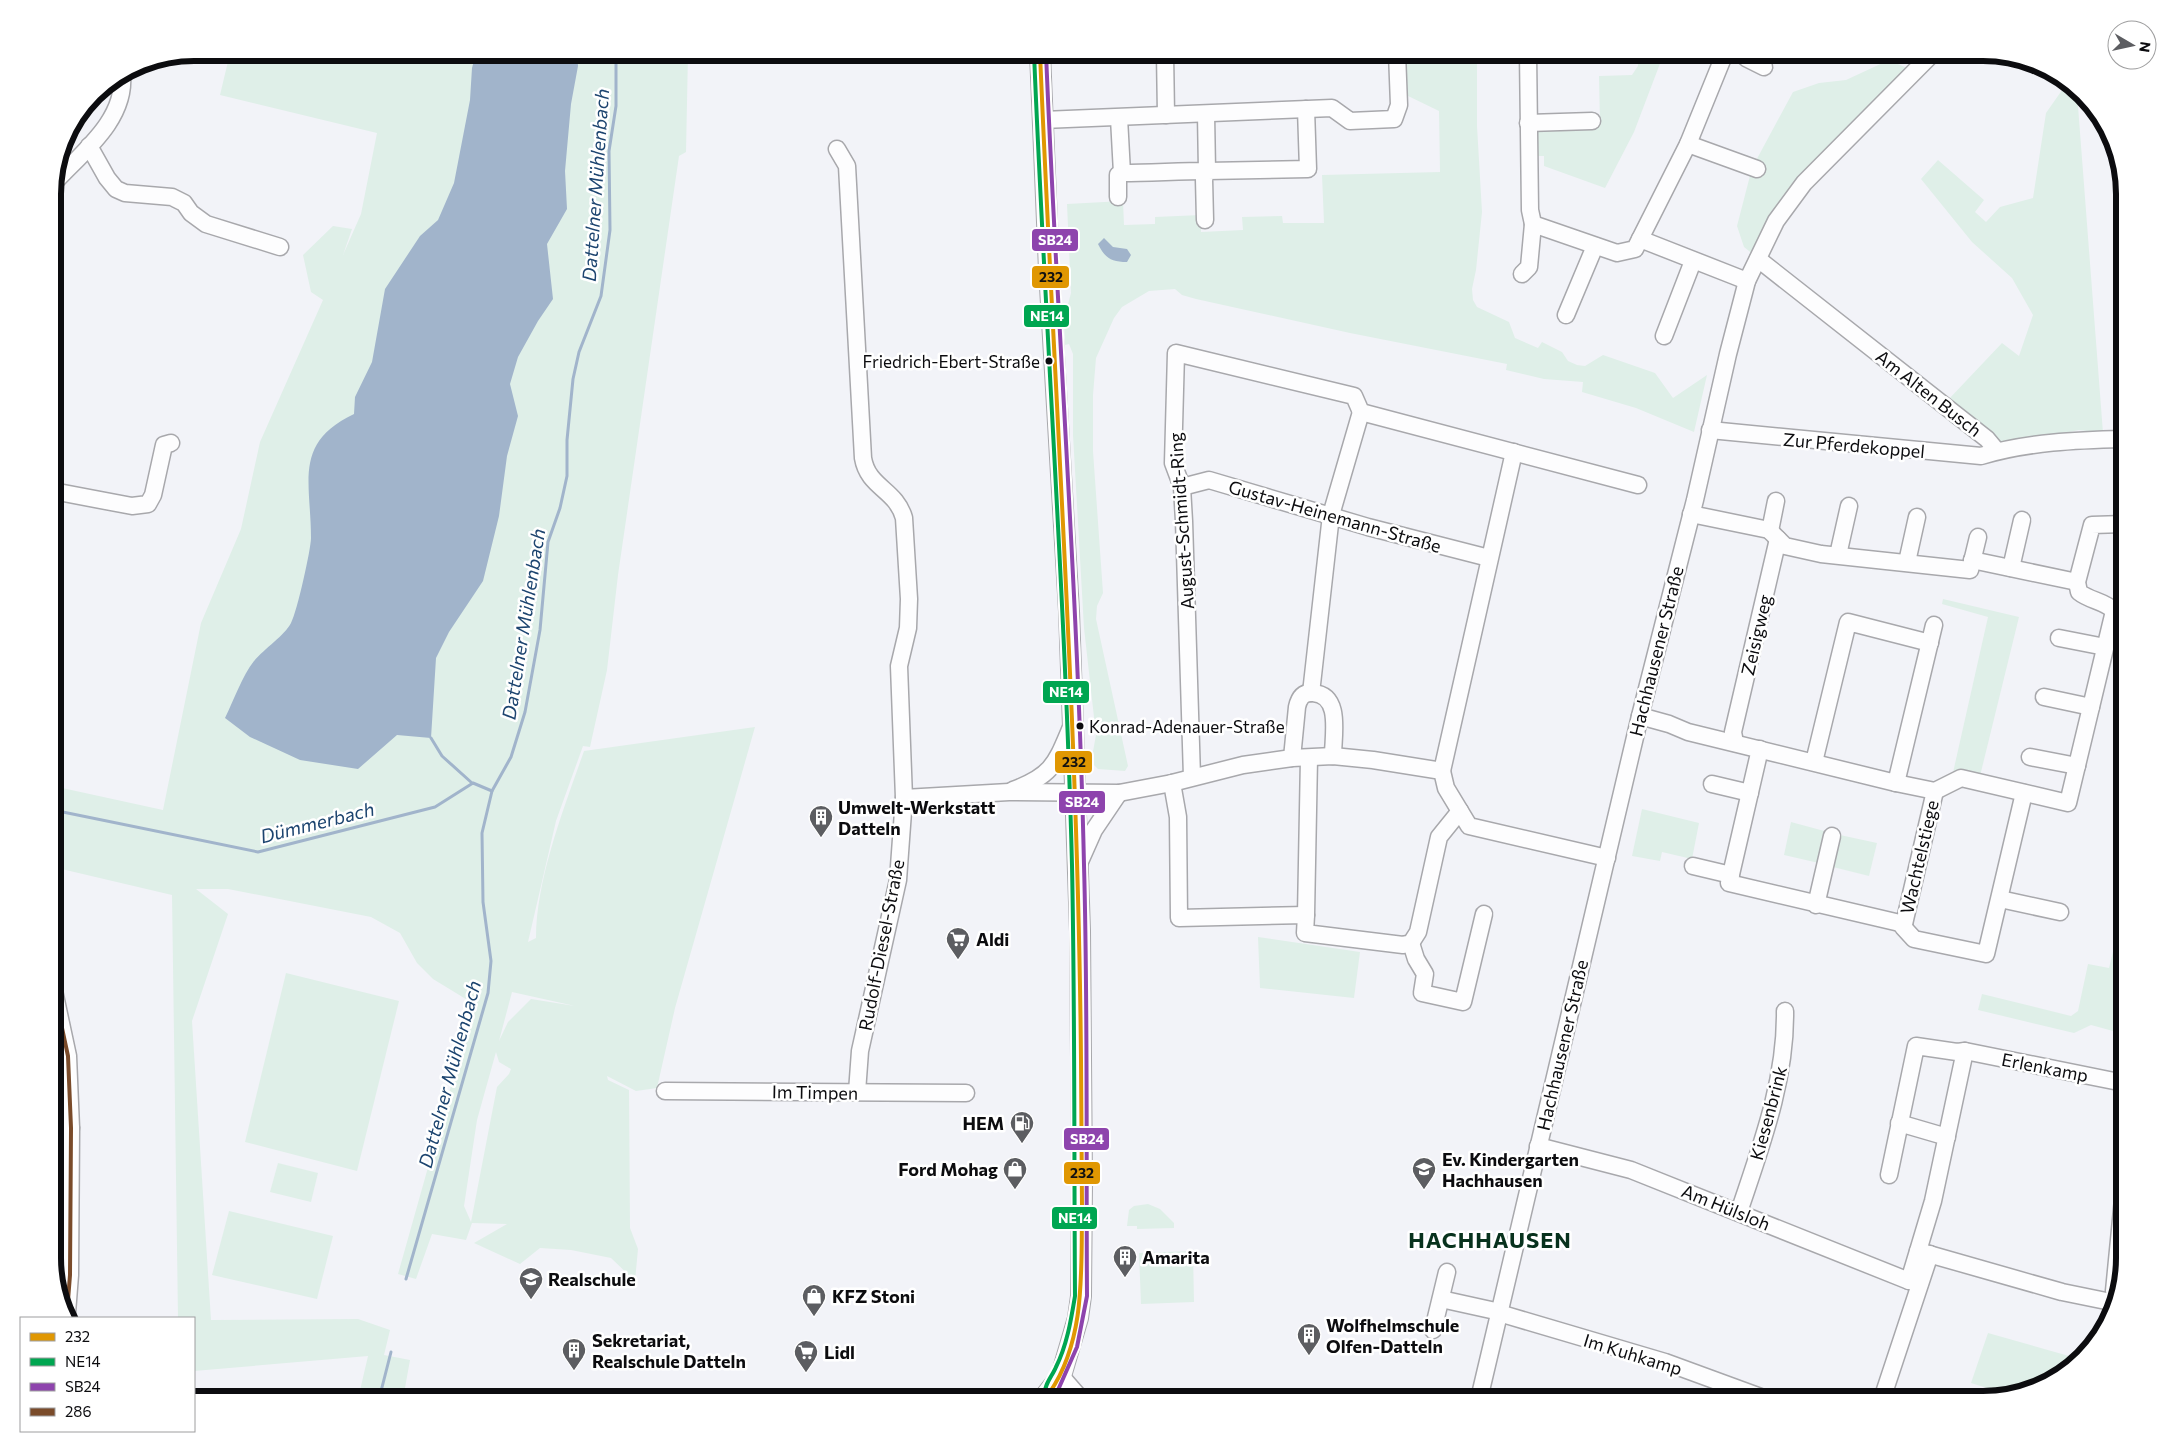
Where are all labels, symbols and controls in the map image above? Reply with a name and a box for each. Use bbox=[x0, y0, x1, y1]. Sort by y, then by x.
north arrow bbox=[2107, 20, 2157, 70]
text: N bbox=[2136, 41, 2155, 54]
water label: Dattelner Mühlenbach bbox=[577, 88, 613, 282]
line badge: SB24 bbox=[1031, 228, 1079, 252]
text: SB24 bbox=[1038, 231, 1072, 248]
line badge: 232 bbox=[1031, 265, 1070, 289]
text: 232 bbox=[1039, 268, 1063, 285]
line badge: NE14 bbox=[1023, 304, 1070, 328]
text: NE14 bbox=[1030, 307, 1064, 324]
street label: Am Alten Busch bbox=[1872, 345, 1986, 441]
place label: Friedrich-Ebert-Straße bbox=[862, 351, 1040, 372]
marker: Friedrich-Ebert-Straße bbox=[1044, 356, 1054, 366]
street label: Zur Pferdekoppel bbox=[1782, 428, 1926, 462]
street label: August-Schmidt-Ring bbox=[1164, 431, 1198, 610]
street label: Gustav-Heinemann-Straße bbox=[1226, 475, 1444, 557]
water label: Dattelner Mühlenbach bbox=[497, 527, 549, 721]
street label: Hachhausener Straße bbox=[1624, 564, 1688, 738]
street label: Zeisigweg bbox=[1736, 592, 1776, 677]
line badge: NE14 bbox=[1042, 680, 1090, 704]
text: NE14 bbox=[1049, 683, 1083, 700]
place label: Konrad-Adenauer-Straße bbox=[1089, 716, 1285, 737]
marker: Konrad-Adenauer-Straße bbox=[1075, 721, 1085, 731]
line badge: 232 bbox=[1054, 750, 1093, 774]
text: 232 bbox=[1062, 753, 1086, 770]
line badge: SB24 bbox=[1058, 790, 1106, 814]
text: SB24 bbox=[1065, 793, 1099, 810]
place label: Umwelt-Werkstatt Datteln bbox=[838, 796, 996, 839]
water label: Dümmerbach bbox=[258, 797, 377, 847]
street label: Wachtelstiege bbox=[1895, 798, 1943, 916]
building icon: Umwelt-Werkstatt Datteln bbox=[808, 804, 834, 838]
street label: Rudolf-Diesel-Straße bbox=[854, 858, 908, 1032]
supermarket icon: Aldi bbox=[945, 926, 971, 960]
place label: Aldi bbox=[976, 928, 1009, 950]
street label: Hachhausener Straße bbox=[1532, 957, 1592, 1133]
water label: Dattelner Mühlenbach bbox=[413, 978, 485, 1170]
street label: Erlenkamp bbox=[2000, 1048, 2090, 1086]
street label: Kiesenbrink bbox=[1745, 1063, 1791, 1163]
street label: Im Timpen bbox=[772, 1080, 858, 1104]
fuel station icon: HEM bbox=[1009, 1110, 1035, 1144]
place label: HEM bbox=[962, 1112, 1004, 1134]
line badge: SB24 bbox=[1063, 1127, 1110, 1151]
text: SB24 bbox=[1070, 1130, 1104, 1147]
place label: Ev. Kindergarten Hachhausen bbox=[1442, 1148, 1579, 1191]
shop icon: Ford Mohag bbox=[1002, 1156, 1028, 1190]
school or university icon: Ev. Kindergarten Hachhausen bbox=[1411, 1156, 1437, 1190]
place label: Ford Mohag bbox=[898, 1158, 998, 1180]
line badge: 232 bbox=[1063, 1161, 1101, 1185]
text: 232 bbox=[1070, 1164, 1094, 1181]
street label: Am Hülsloh bbox=[1679, 1179, 1773, 1235]
line badge: NE14 bbox=[1051, 1206, 1098, 1230]
text: NE14 bbox=[1058, 1209, 1092, 1226]
district label: HACHHAUSEN bbox=[1408, 1226, 1572, 1253]
building icon: Amarita bbox=[1112, 1244, 1138, 1278]
place label: Amarita bbox=[1142, 1246, 1210, 1268]
school or university icon: Realschule bbox=[518, 1266, 544, 1300]
place label: Realschule bbox=[548, 1268, 636, 1290]
shop icon: KFZ Stoni bbox=[801, 1283, 827, 1317]
place label: KFZ Stoni bbox=[832, 1285, 915, 1307]
place label: Wolfhelmschule Olfen-Datteln bbox=[1326, 1314, 1459, 1357]
legend bbox=[20, 1317, 195, 1432]
building icon: Wolfhelmschule Olfen-Datteln bbox=[1296, 1322, 1322, 1356]
text: 232 bbox=[65, 1327, 90, 1345]
place label: Sekretariat, Realschule Datteln bbox=[592, 1329, 746, 1372]
street label: Im Kuhkamp bbox=[1581, 1329, 1685, 1379]
building icon: Sekretariat, Realschule Datteln bbox=[561, 1337, 587, 1371]
supermarket icon: Lidl bbox=[793, 1339, 819, 1373]
place label: Lidl bbox=[824, 1341, 855, 1363]
text: NE14 bbox=[65, 1352, 101, 1370]
text: SB24 bbox=[65, 1377, 101, 1395]
text: 286 bbox=[65, 1402, 92, 1420]

